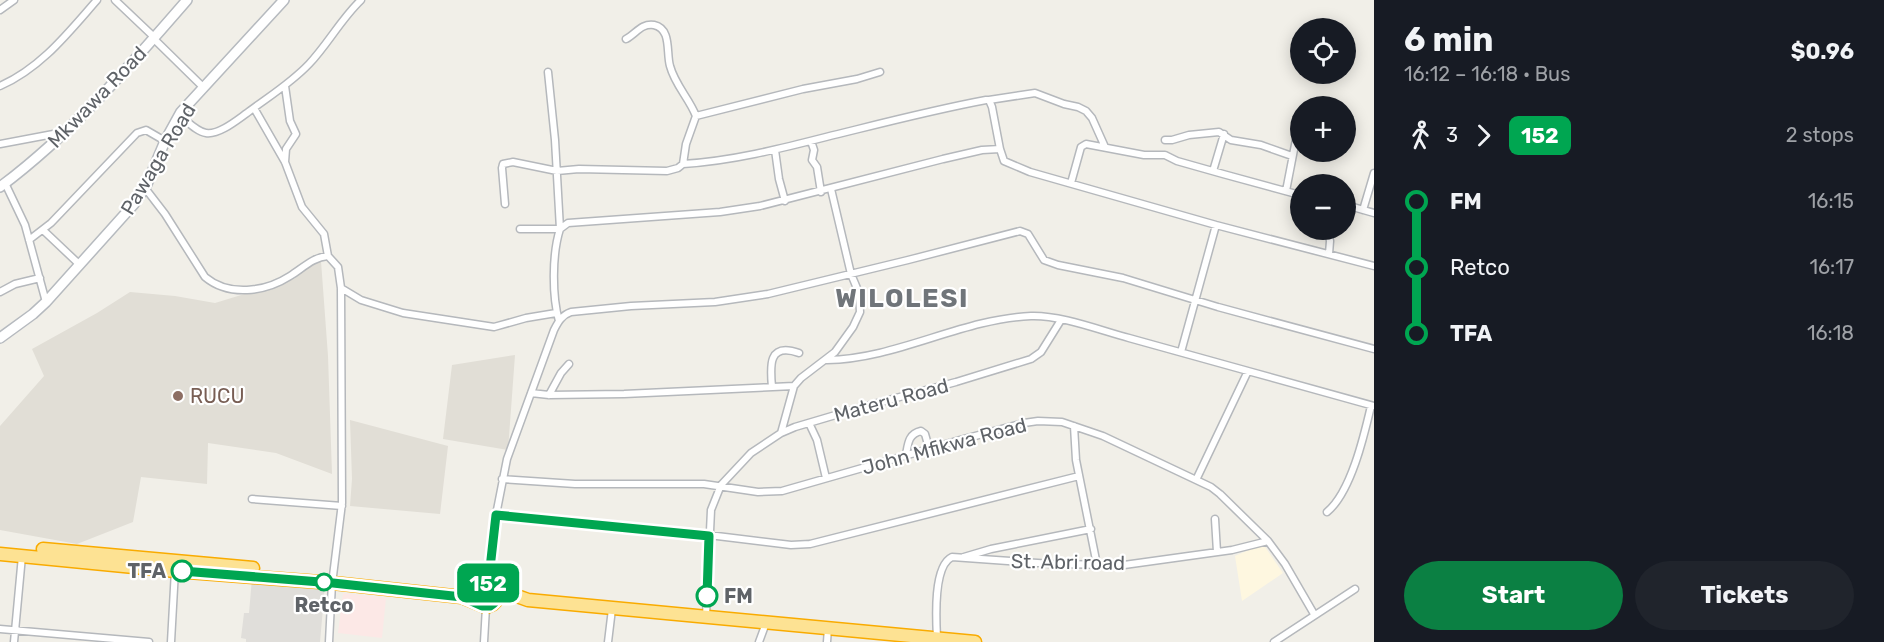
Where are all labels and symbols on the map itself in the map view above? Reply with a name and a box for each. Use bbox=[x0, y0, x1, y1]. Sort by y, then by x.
street label: Mkwawa Road bbox=[43, 41, 151, 153]
street label: Pawaga Road bbox=[115, 99, 201, 219]
district label: WILOLESI bbox=[835, 283, 969, 314]
street label: Materu Road bbox=[831, 373, 951, 427]
place label: RUCU bbox=[190, 384, 244, 408]
marker: RUCU bbox=[171, 389, 185, 403]
street label: John Mfikwa Road bbox=[859, 412, 1029, 480]
street label: St. Abri road bbox=[1011, 549, 1125, 575]
place label: TFA bbox=[128, 559, 167, 583]
marker: TFA bbox=[171, 560, 193, 582]
line badge: 152 bbox=[454, 564, 522, 602]
marker: Retco bbox=[315, 573, 333, 591]
place label: FM bbox=[724, 584, 753, 608]
marker: FM bbox=[696, 585, 718, 607]
place label: Retco bbox=[295, 593, 353, 617]

